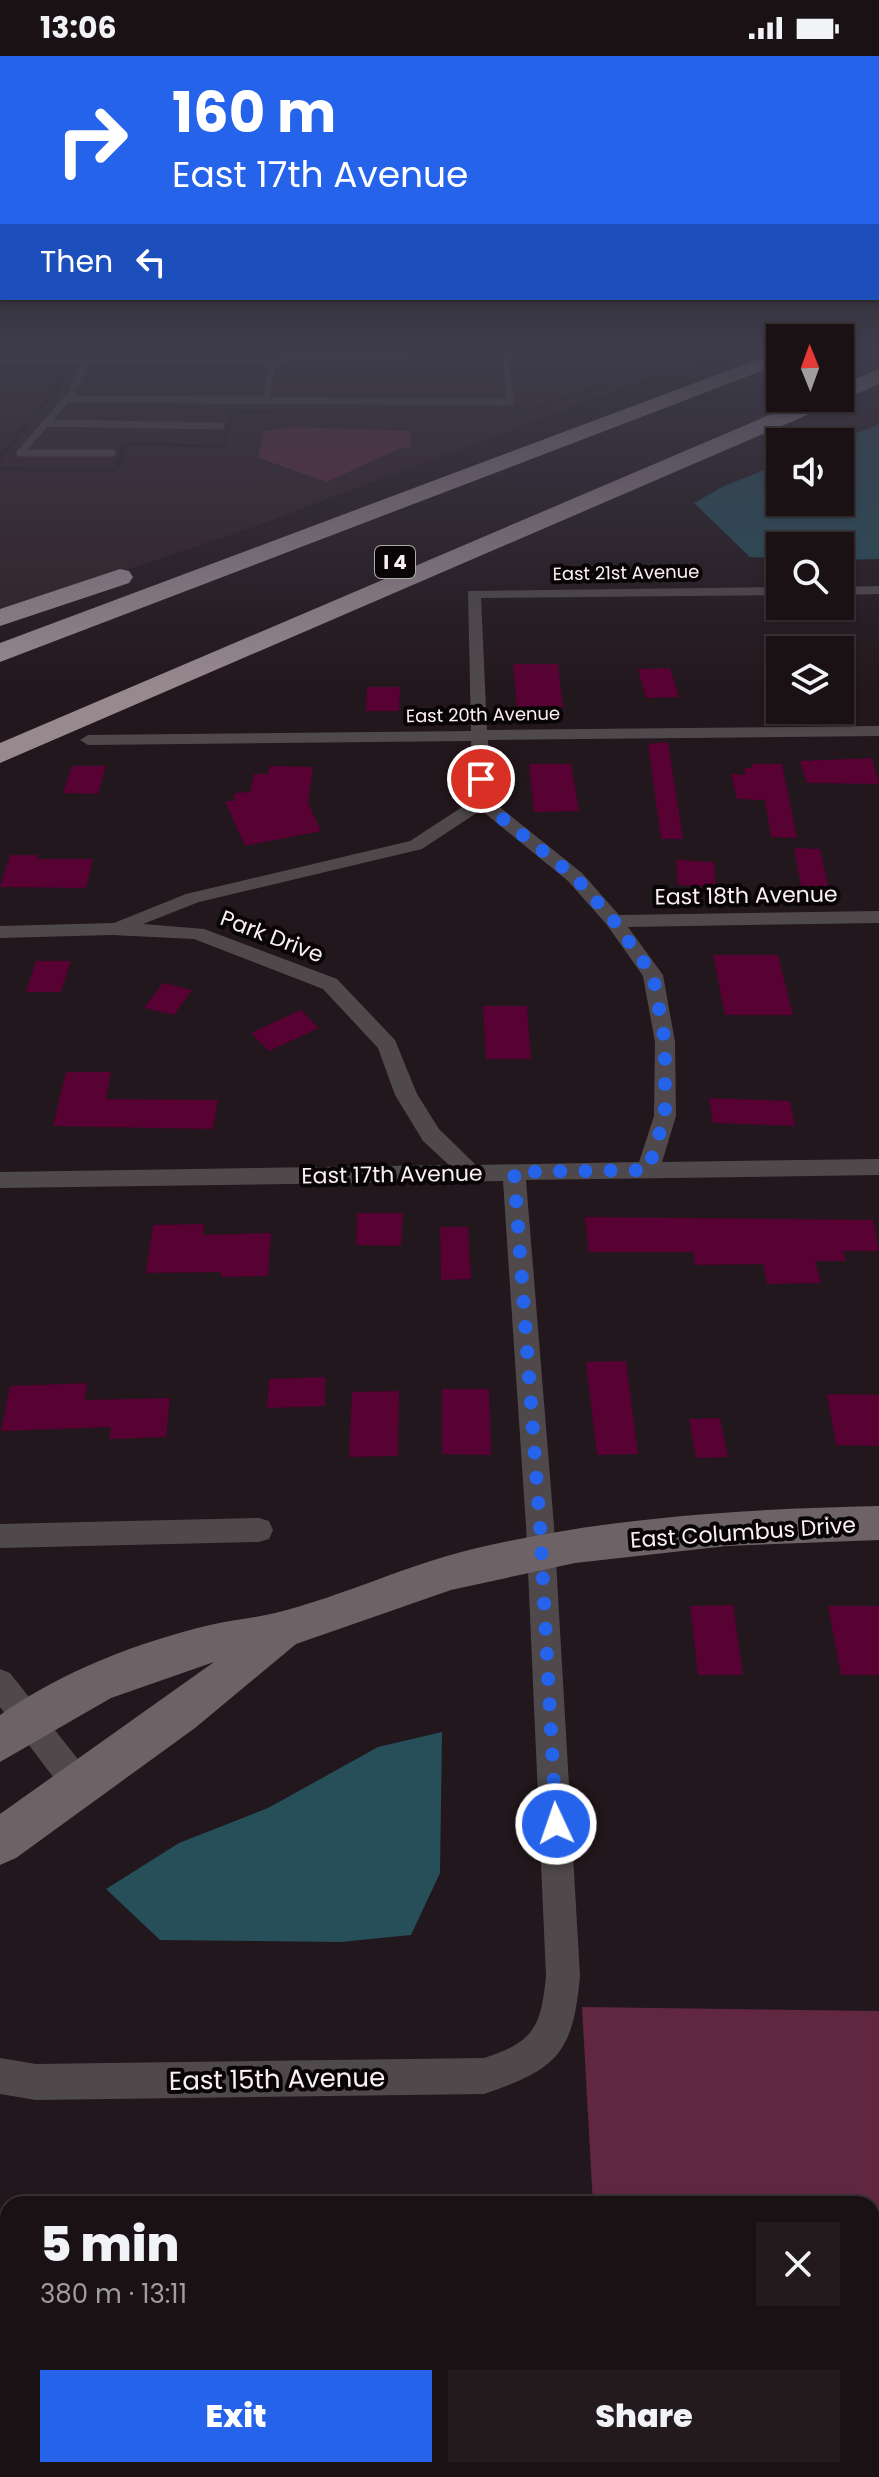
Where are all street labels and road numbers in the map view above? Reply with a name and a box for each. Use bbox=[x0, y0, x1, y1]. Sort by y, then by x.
road number: I 4 bbox=[375, 546, 415, 578]
street label: East 21st Avenue bbox=[552, 559, 700, 586]
street label: East 20th Avenue bbox=[406, 701, 560, 728]
street label: East 18th Avenue bbox=[654, 878, 838, 913]
street label: Park Drive bbox=[216, 903, 328, 970]
street label: East 17th Avenue bbox=[301, 1157, 483, 1192]
street label: East Columbus Drive bbox=[629, 1509, 857, 1556]
street label: East 15th Avenue bbox=[169, 2059, 385, 2099]

